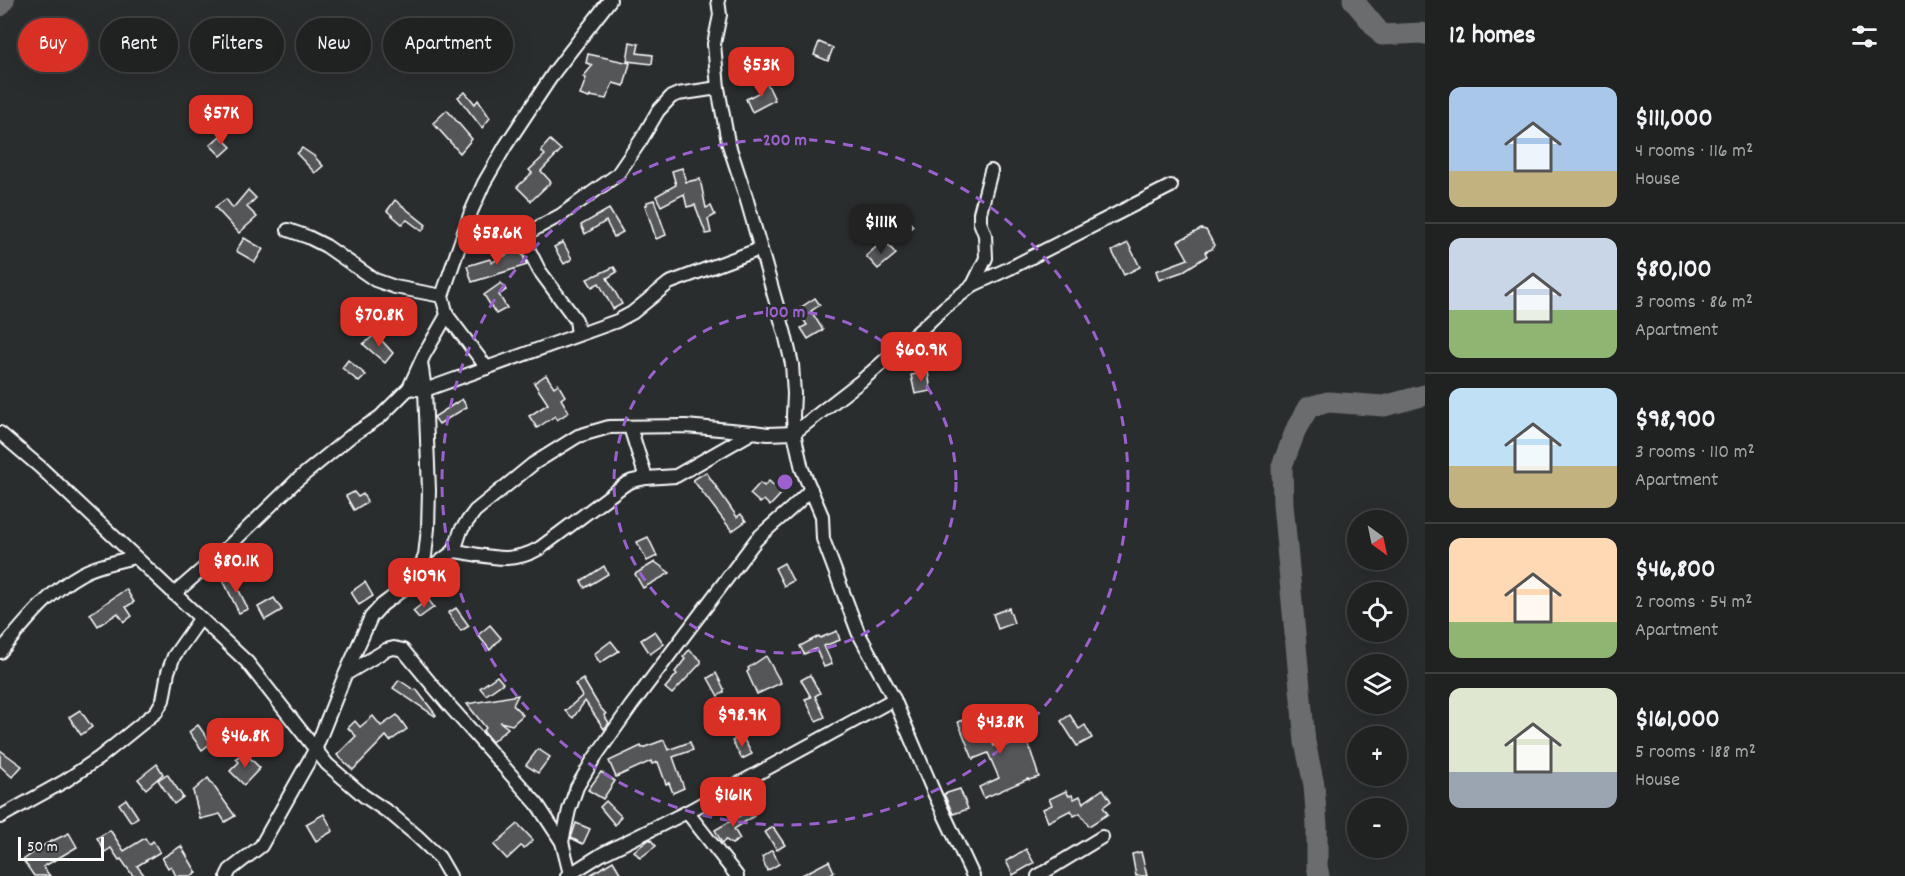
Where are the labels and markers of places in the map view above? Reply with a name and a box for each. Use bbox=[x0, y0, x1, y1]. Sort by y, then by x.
pin: $53K bbox=[725, 47, 797, 98]
pin: $57K bbox=[185, 95, 257, 146]
pin: $111K bbox=[839, 204, 923, 255]
pin: $58.6K bbox=[448, 215, 546, 266]
pin: $70.8K bbox=[330, 297, 428, 348]
pin: $60.9K bbox=[872, 332, 970, 383]
centre of rings bbox=[775, 472, 795, 492]
pin: $80.1K bbox=[187, 543, 285, 594]
pin: $109K bbox=[382, 558, 466, 609]
pin: $98.9K bbox=[693, 697, 791, 748]
pin: $43.8K bbox=[951, 704, 1049, 755]
pin: $46.8K bbox=[196, 718, 294, 769]
pin: $161K bbox=[691, 777, 775, 828]

